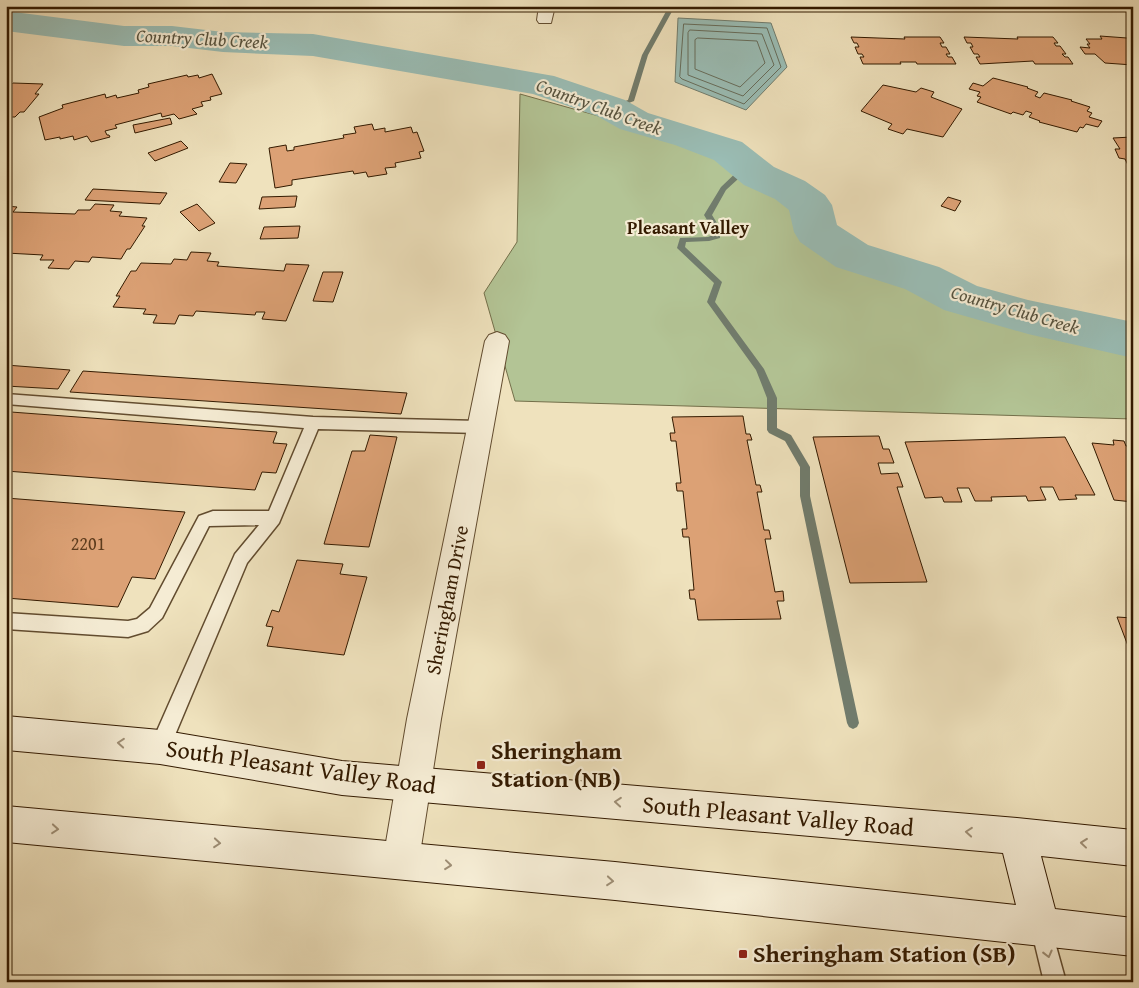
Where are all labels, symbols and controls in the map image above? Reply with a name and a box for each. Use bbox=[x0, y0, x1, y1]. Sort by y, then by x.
water label: Country Club Creek bbox=[136, 22, 269, 55]
water label: Country Club Creek bbox=[533, 71, 666, 142]
district label: Pleasant Valley bbox=[627, 214, 750, 241]
water label: Country Club Creek bbox=[948, 278, 1083, 341]
street label: Sheringham Drive bbox=[418, 523, 475, 677]
house number: 2201 bbox=[71, 530, 105, 557]
street label: South Pleasant Valley Road bbox=[164, 730, 439, 803]
place label: Sheringham Station (NB) bbox=[491, 733, 622, 796]
one-way arrow bbox=[117, 738, 125, 749]
marker: Sheringham Station (NB) bbox=[475, 759, 487, 771]
street label: South Pleasant Valley Road bbox=[641, 786, 915, 845]
one-way arrow bbox=[614, 797, 622, 808]
one-way arrow bbox=[51, 823, 59, 834]
one-way arrow bbox=[964, 827, 972, 838]
one-way arrow bbox=[213, 837, 221, 848]
one-way arrow bbox=[1080, 838, 1088, 849]
one-way arrow bbox=[444, 859, 452, 870]
one-way arrow bbox=[606, 875, 614, 886]
place label: Sheringham Station (SB) bbox=[753, 936, 1016, 971]
marker: Sheringham Station (SB) bbox=[737, 948, 749, 960]
one-way arrow bbox=[1042, 950, 1053, 959]

